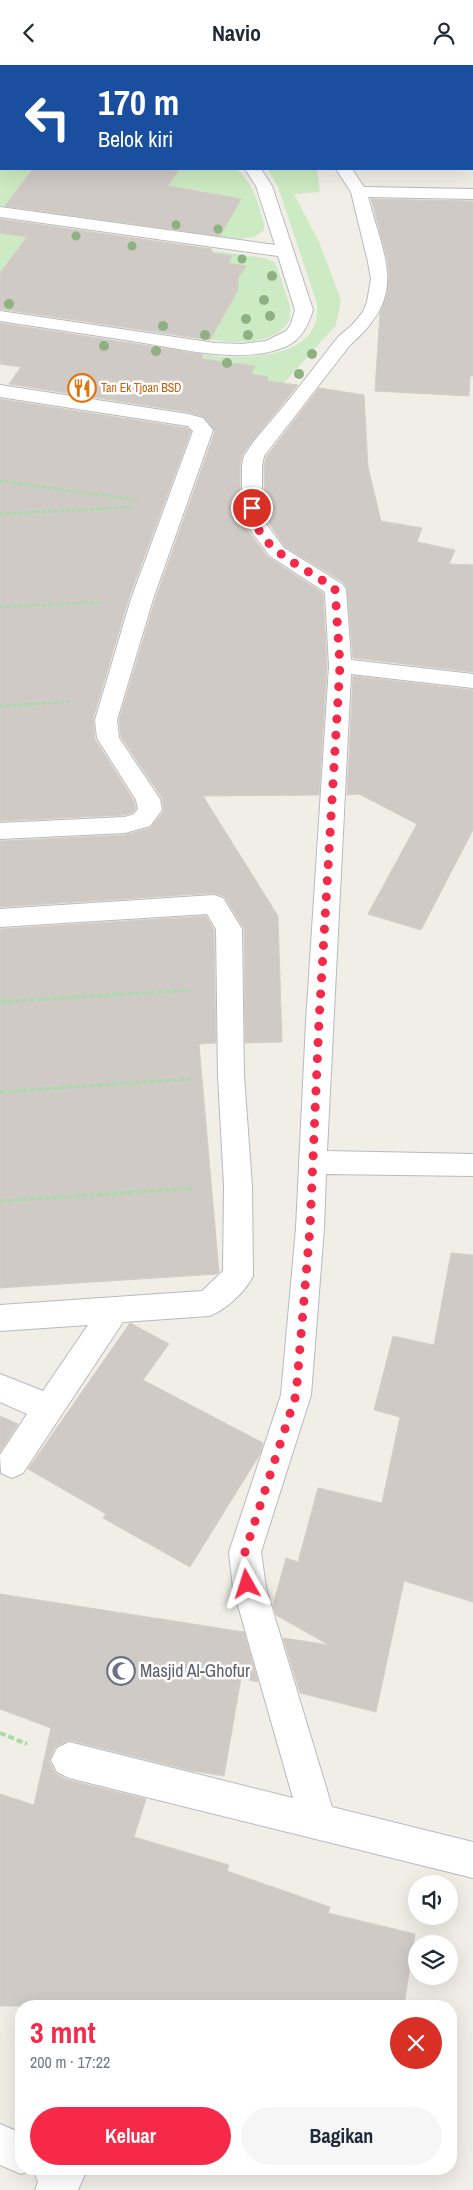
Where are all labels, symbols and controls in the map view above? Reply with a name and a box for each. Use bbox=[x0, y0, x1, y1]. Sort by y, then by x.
text: Navio bbox=[212, 18, 261, 48]
icon: back bbox=[15, 19, 43, 47]
icon: person bbox=[430, 19, 458, 47]
text: 170 m bbox=[98, 79, 179, 126]
icon: left bbox=[15, 85, 80, 150]
text: Belok kiri bbox=[98, 124, 173, 154]
restaurant icon: Tan Ek Tjoan BSD bbox=[67, 373, 97, 403]
place label: Tan Ek Tjoan BSD bbox=[101, 380, 181, 396]
pin bbox=[231, 487, 273, 529]
icon: arrive bbox=[238, 494, 266, 522]
position arrow bbox=[220, 1557, 272, 1609]
mosque icon: Masjid Al-Ghofur bbox=[106, 1656, 136, 1686]
place label: Masjid Al-Ghofur bbox=[140, 1658, 250, 1683]
map controls bbox=[408, 1875, 458, 1985]
button: sound bbox=[408, 1875, 458, 1925]
button: layers bbox=[408, 1935, 458, 1985]
text: 3 mnt bbox=[30, 2012, 96, 2052]
button: close bbox=[390, 2017, 442, 2069]
text: 200 m · 17:22 bbox=[30, 2051, 110, 2073]
button: Keluar bbox=[30, 2107, 231, 2165]
button: Bagikan bbox=[241, 2107, 442, 2165]

